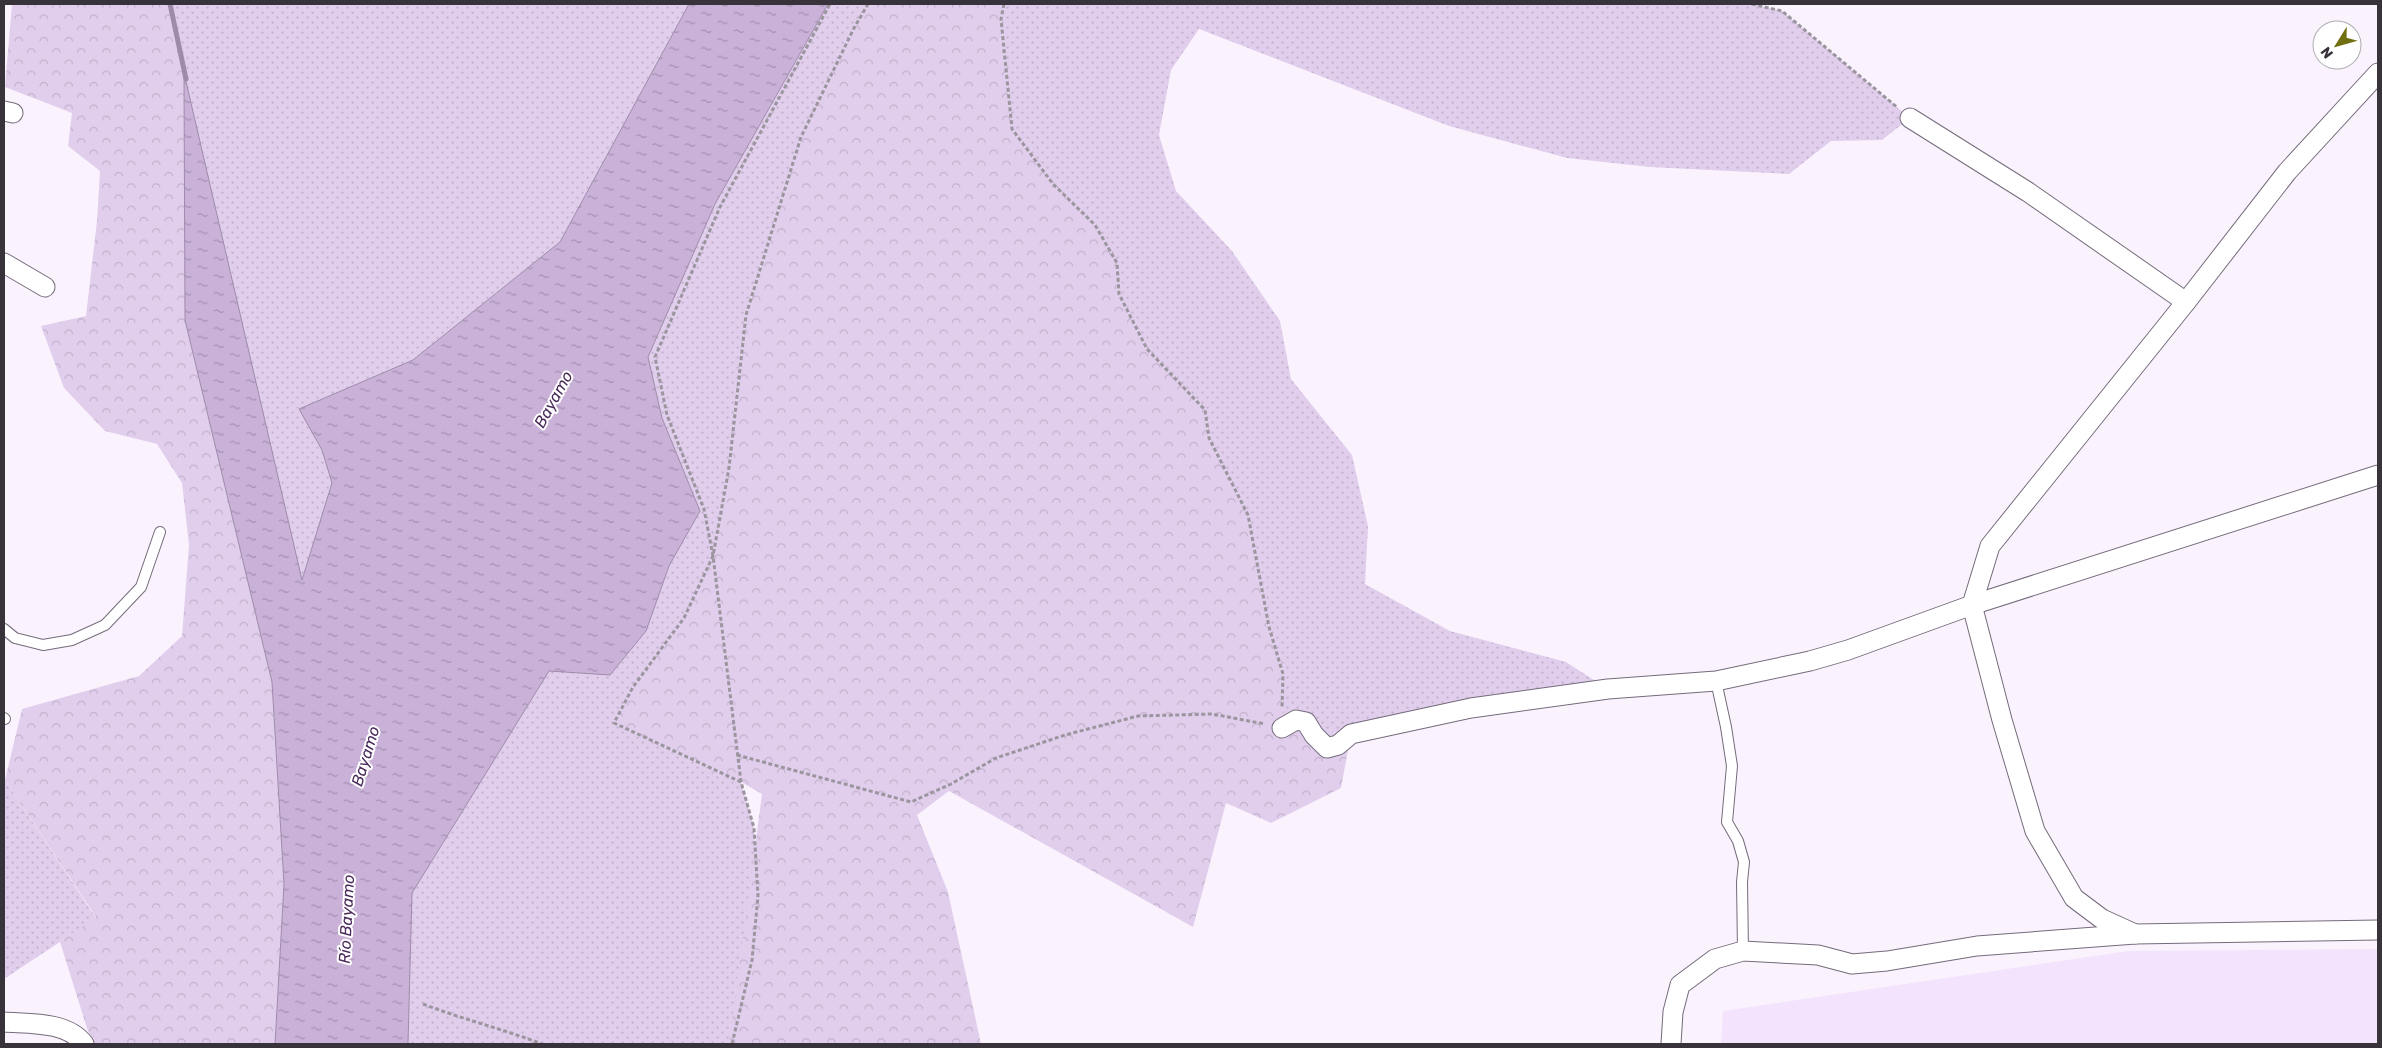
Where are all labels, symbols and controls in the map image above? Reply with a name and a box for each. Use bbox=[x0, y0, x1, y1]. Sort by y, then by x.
north arrow bbox=[2312, 20, 2362, 70]
text: N bbox=[2317, 43, 2337, 62]
water label: Bayamo bbox=[530, 368, 577, 431]
water label: Bayamo bbox=[347, 724, 384, 788]
water label: Río Bayamo bbox=[335, 874, 358, 964]

